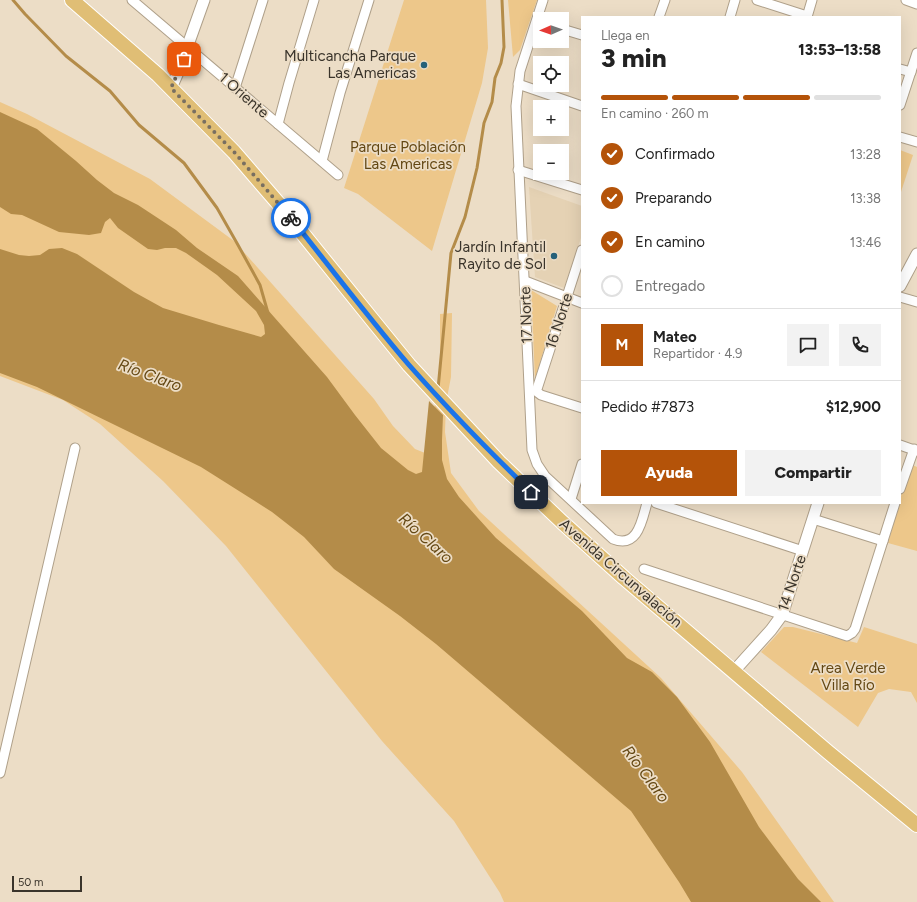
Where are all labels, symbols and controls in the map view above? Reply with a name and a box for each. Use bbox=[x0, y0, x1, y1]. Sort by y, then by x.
north arrow bbox=[533, 12, 569, 48]
map controls bbox=[533, 12, 569, 180]
text: Llega en bbox=[601, 28, 650, 43]
text: 13:53–13:58 bbox=[798, 41, 881, 59]
pin bbox=[167, 42, 201, 76]
text: 3 min bbox=[601, 42, 667, 74]
place label: Multicancha Parque Las Americas bbox=[284, 47, 416, 82]
icon: bag bbox=[173, 48, 195, 70]
button: locate bbox=[533, 56, 569, 92]
marker: Multicancha Parque Las Americas bbox=[419, 60, 429, 70]
street label: 1 Oriente bbox=[215, 68, 273, 122]
button: + bbox=[533, 100, 569, 136]
text: En camino · 260 m bbox=[601, 106, 709, 121]
park label: Parque Población Las Americas bbox=[350, 138, 466, 173]
icon: check bbox=[601, 143, 623, 165]
button: − bbox=[533, 144, 569, 180]
text: Confirmado bbox=[635, 145, 715, 163]
text: 13:28 bbox=[850, 147, 881, 162]
icon: check bbox=[601, 187, 623, 209]
text: Preparando bbox=[635, 189, 712, 207]
text: 13:38 bbox=[850, 191, 881, 206]
courier bbox=[271, 198, 311, 238]
icon: bike bbox=[280, 207, 302, 229]
icon: check bbox=[601, 231, 623, 253]
text: En camino bbox=[635, 233, 705, 251]
text: 13:46 bbox=[850, 235, 881, 250]
place label: Jardín Infantil Rayito de Sol bbox=[455, 238, 546, 273]
marker: Jardín Infantil Rayito de Sol bbox=[549, 251, 559, 261]
text: Entregado bbox=[635, 277, 705, 295]
street label: 17 Norte bbox=[516, 286, 536, 344]
street label: 16 Norte bbox=[542, 291, 576, 351]
button: chat bbox=[787, 324, 829, 366]
button: phone bbox=[839, 324, 881, 366]
text: Mateo bbox=[653, 328, 697, 346]
text: M bbox=[616, 336, 628, 354]
text: Repartidor · 4.9 bbox=[653, 346, 742, 361]
water label: Río Claro bbox=[116, 355, 184, 395]
text: Pedido #7873 bbox=[601, 398, 694, 416]
text: $12,900 bbox=[826, 398, 881, 416]
button: Ayuda bbox=[601, 450, 737, 496]
button: Compartir bbox=[745, 450, 881, 496]
pin bbox=[514, 475, 548, 509]
icon: home bbox=[520, 481, 542, 503]
water label: Río Claro bbox=[395, 509, 457, 567]
street label: Avenida Circunvalación bbox=[556, 515, 686, 631]
street label: 14 Norte bbox=[774, 552, 810, 614]
park label: Area Verde Villa Río bbox=[811, 659, 885, 694]
water label: Río Claro bbox=[618, 742, 674, 806]
scale bar bbox=[12, 874, 82, 893]
text: 50 m bbox=[18, 876, 43, 889]

